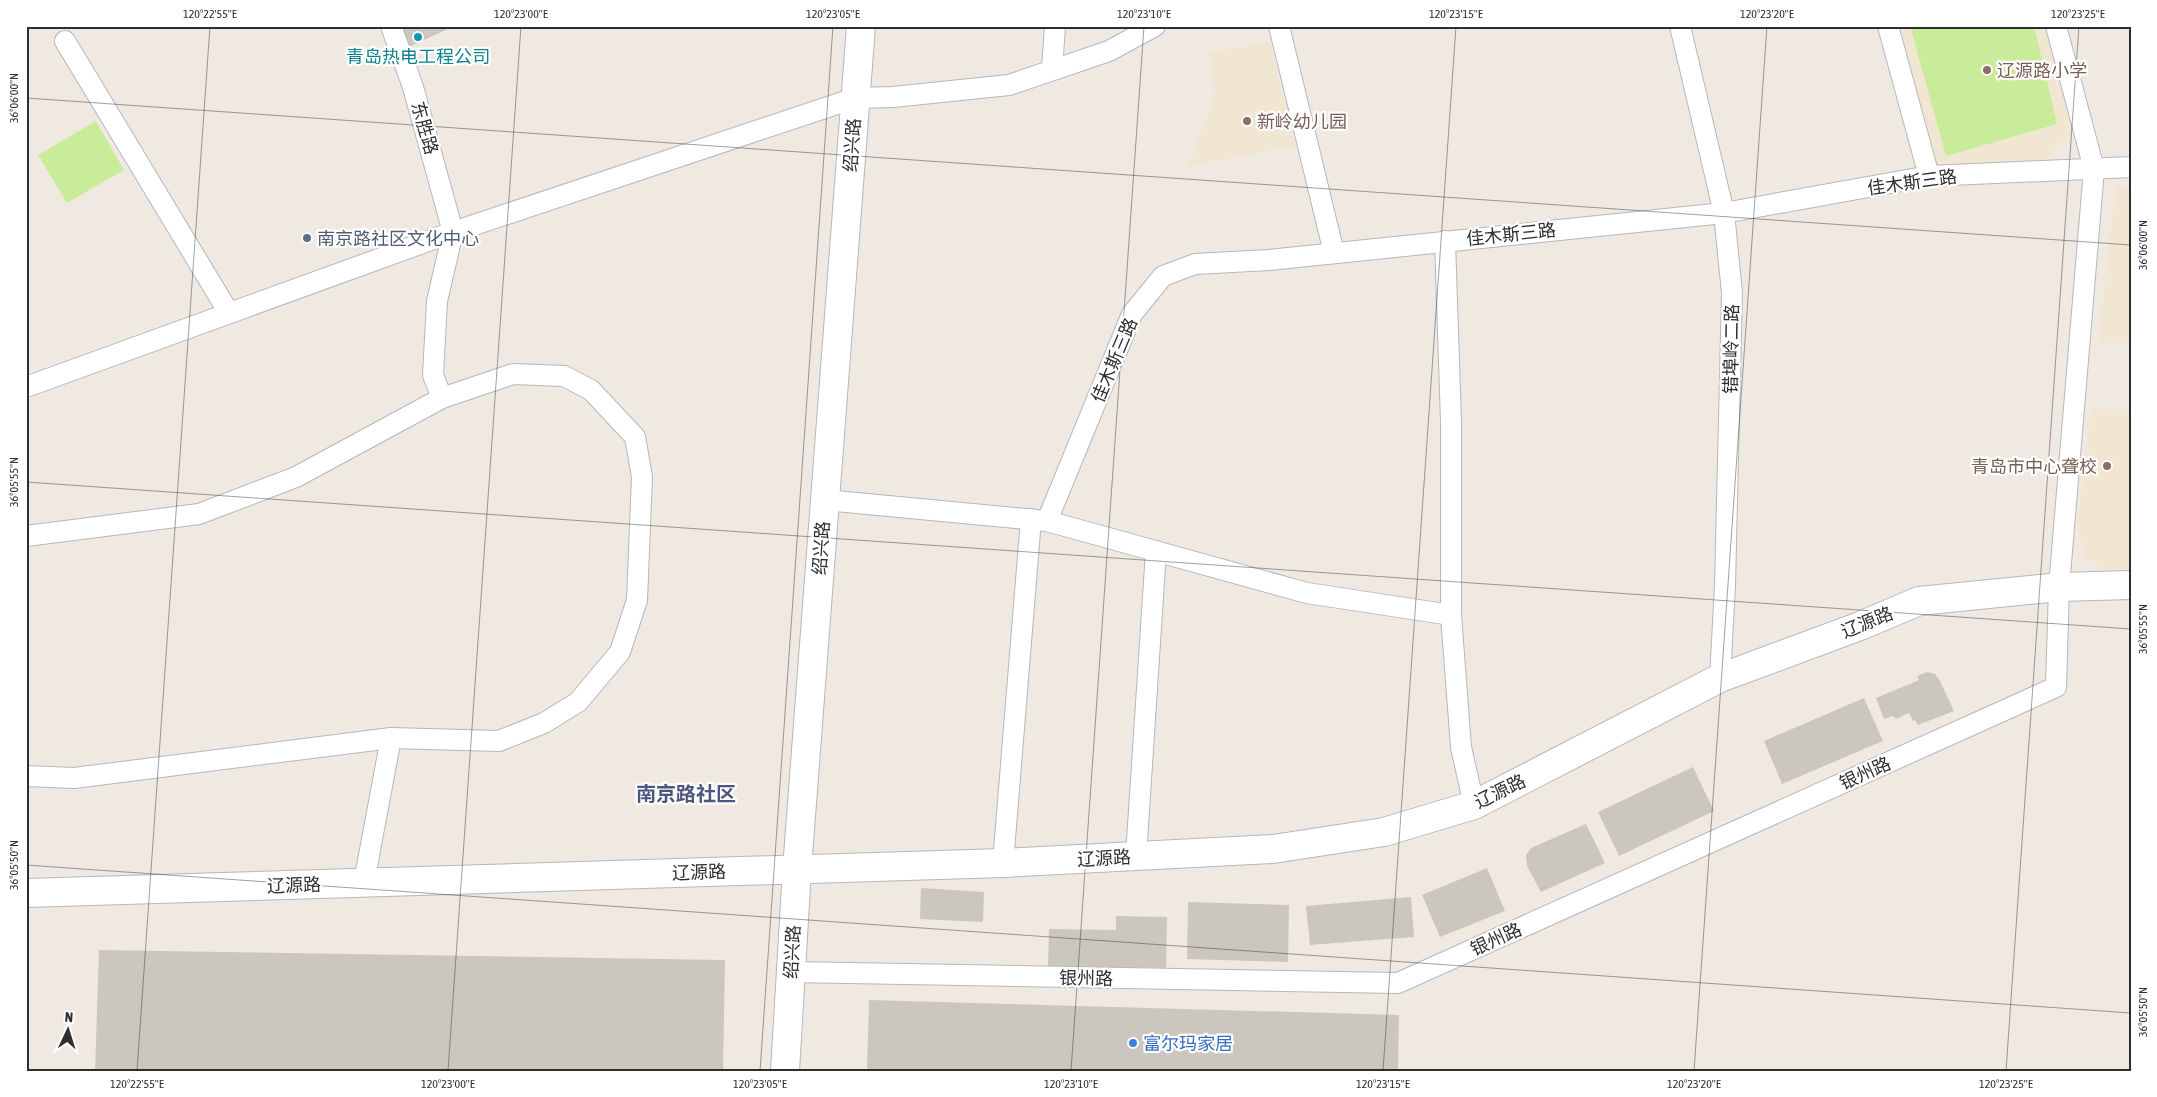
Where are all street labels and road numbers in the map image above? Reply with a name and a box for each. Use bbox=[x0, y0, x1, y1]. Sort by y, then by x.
street label: 东胜路 bbox=[407, 99, 443, 157]
street label: 绍兴路 bbox=[840, 117, 864, 173]
street label: 佳木斯三路 bbox=[1866, 165, 1958, 199]
street label: 佳木斯三路 bbox=[1465, 219, 1557, 249]
street label: 错埠岭二路 bbox=[1720, 304, 1742, 394]
street label: 佳木斯三路 bbox=[1087, 314, 1141, 406]
street label: 绍兴路 bbox=[809, 520, 833, 576]
street label: 辽源路 bbox=[1838, 602, 1896, 642]
street label: 银州路 bbox=[1836, 752, 1894, 794]
street label: 辽源路 bbox=[1471, 770, 1529, 812]
street label: 辽源路 bbox=[1076, 846, 1132, 870]
street label: 辽源路 bbox=[672, 861, 726, 883]
street label: 辽源路 bbox=[267, 874, 321, 896]
street label: 银州路 bbox=[1467, 918, 1525, 960]
street label: 绍兴路 bbox=[780, 924, 804, 980]
street label: 银州路 bbox=[1059, 967, 1113, 989]

